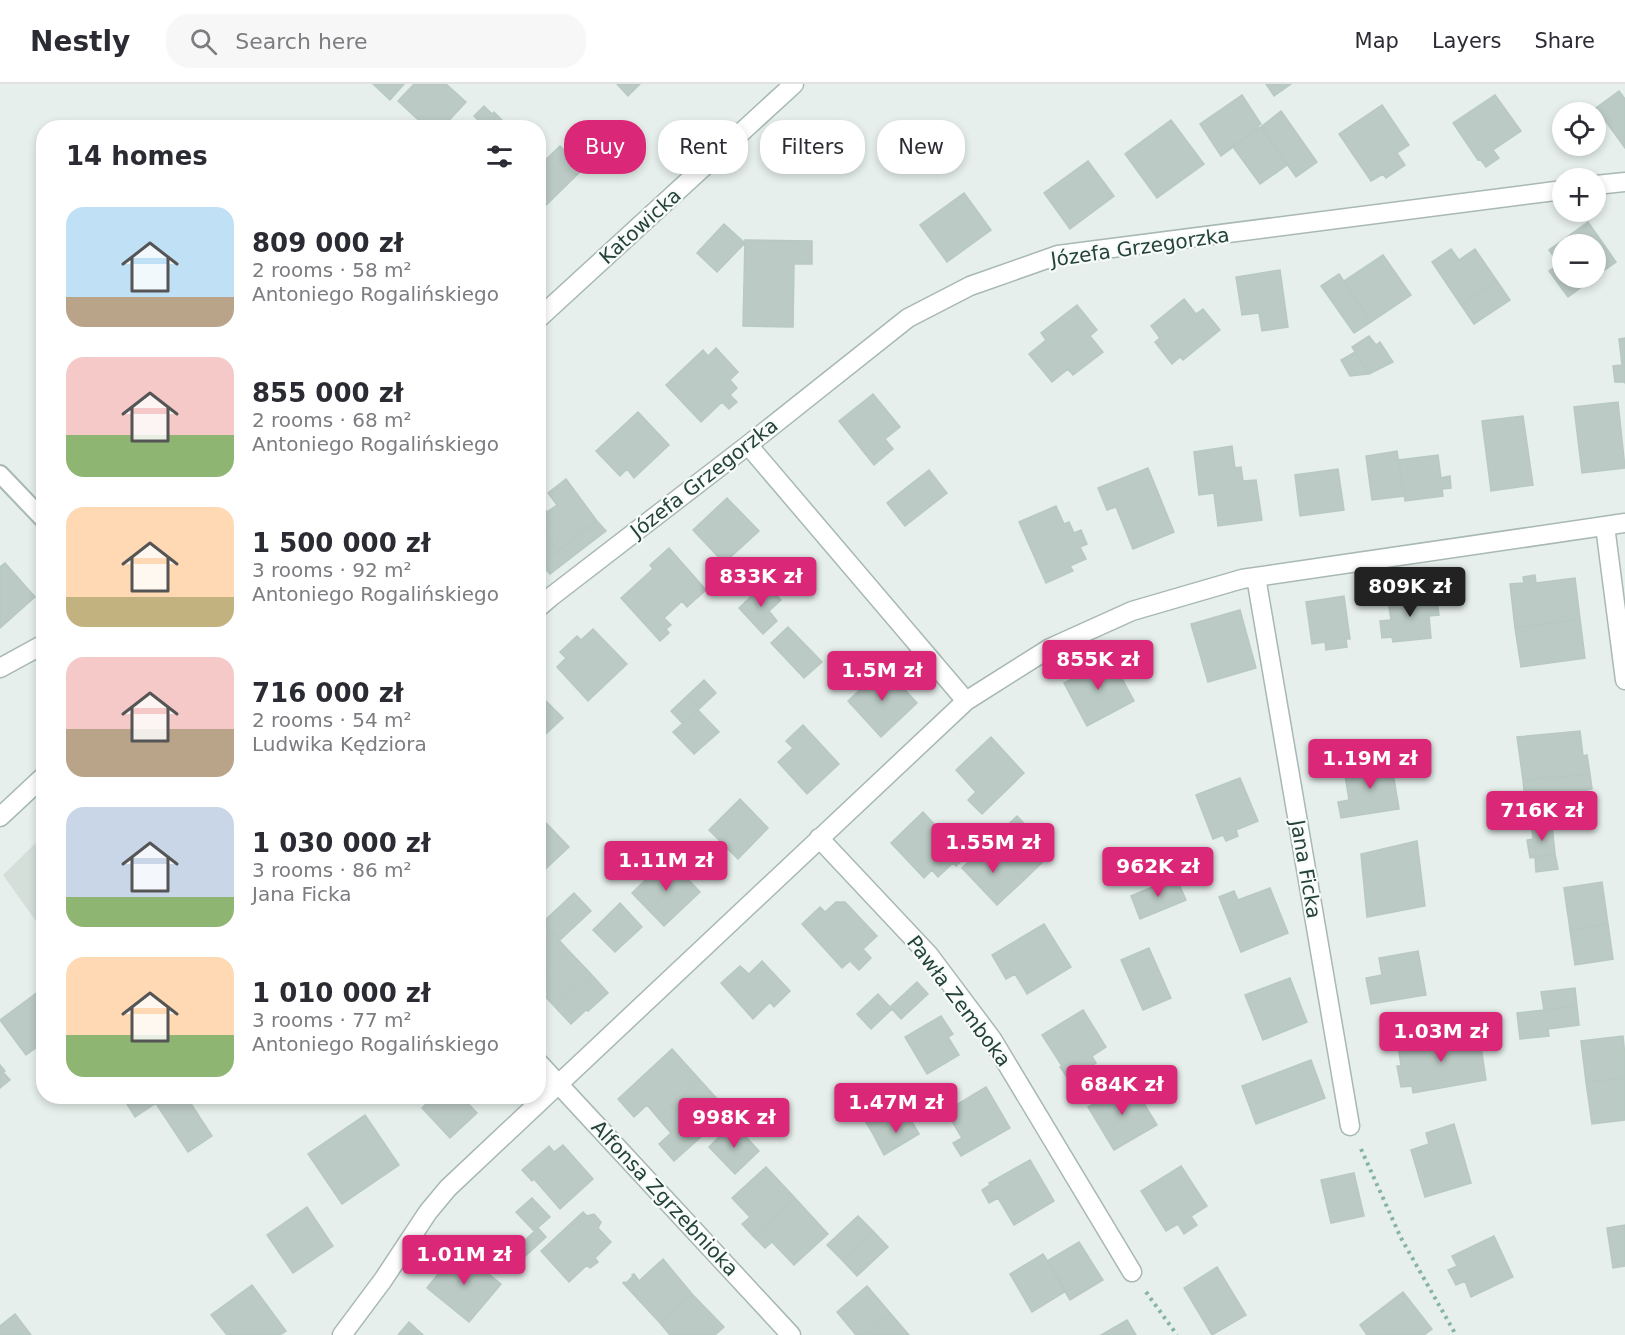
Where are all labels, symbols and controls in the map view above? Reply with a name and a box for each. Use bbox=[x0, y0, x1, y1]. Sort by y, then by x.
search box bbox=[166, 14, 586, 68]
text: Nestly bbox=[30, 25, 130, 58]
icon: search bbox=[187, 25, 220, 58]
text: Search here bbox=[235, 29, 367, 54]
text: Map bbox=[1355, 29, 1399, 53]
text: Layers bbox=[1432, 29, 1501, 53]
text: Share bbox=[1534, 29, 1595, 53]
map controls bbox=[1552, 102, 1606, 288]
button: locate bbox=[1552, 102, 1606, 156]
chip: Buy bbox=[564, 120, 646, 174]
chip: Rent bbox=[658, 120, 748, 174]
chip: Filters bbox=[760, 120, 865, 174]
chip: New bbox=[877, 120, 965, 174]
icon: filters bbox=[483, 140, 516, 173]
text: 14 homes bbox=[66, 141, 208, 171]
button: + bbox=[1552, 168, 1606, 222]
street label: Katowicka bbox=[594, 183, 686, 269]
street label: Józefa Grzegorzka bbox=[1047, 223, 1231, 272]
text: 809 000 zł bbox=[252, 228, 403, 258]
icon: home bbox=[114, 231, 186, 303]
button: − bbox=[1552, 234, 1606, 288]
text: 2 rooms · 58 m² bbox=[252, 258, 412, 282]
text: Antoniego Rogalińskiego bbox=[252, 282, 499, 306]
text: 855 000 zł bbox=[252, 378, 403, 408]
icon: home bbox=[114, 381, 186, 453]
text: 2 rooms · 68 m² bbox=[252, 408, 412, 432]
street label: Józefa Grzegorzka bbox=[624, 413, 782, 544]
text: Antoniego Rogalińskiego bbox=[252, 432, 499, 456]
text: 1 500 000 zł bbox=[252, 528, 431, 558]
icon: home bbox=[114, 531, 186, 603]
pin: 833K zł bbox=[706, 557, 816, 608]
text: 3 rooms · 92 m² bbox=[252, 558, 412, 582]
text: 833K zł bbox=[719, 564, 803, 588]
pin: 809K zł bbox=[1355, 567, 1465, 618]
text: 809K zł bbox=[1368, 574, 1452, 598]
text: Antoniego Rogalińskiego bbox=[252, 582, 499, 606]
pin: 855K zł bbox=[1043, 640, 1153, 691]
text: 855K zł bbox=[1056, 647, 1140, 671]
pin: 1.5M zł bbox=[827, 651, 937, 702]
text: 1.5M zł bbox=[841, 658, 923, 682]
text: 716 000 zł bbox=[252, 678, 403, 708]
icon: home bbox=[114, 681, 186, 753]
text: 2 rooms · 54 m² bbox=[252, 708, 412, 732]
text: Ludwika Kędziora bbox=[252, 732, 427, 756]
pin: 1.19M zł bbox=[1308, 739, 1432, 790]
text: 1.19M zł bbox=[1322, 746, 1418, 770]
pin: 716K zł bbox=[1487, 791, 1597, 842]
text: 716K zł bbox=[1500, 798, 1584, 822]
street label: Jana Ficka bbox=[1285, 816, 1326, 920]
pin: 1.55M zł bbox=[931, 823, 1055, 874]
text: 1 030 000 zł bbox=[252, 828, 431, 858]
text: 1.55M zł bbox=[945, 830, 1041, 854]
icon: home bbox=[114, 831, 186, 903]
pin: 1.11M zł bbox=[604, 841, 728, 892]
pin: 962K zł bbox=[1103, 847, 1213, 898]
text: 1.11M zł bbox=[618, 848, 714, 872]
text: 962K zł bbox=[1116, 854, 1200, 878]
text: 3 rooms · 86 m² bbox=[252, 858, 412, 882]
text: Jana Ficka bbox=[252, 882, 352, 906]
street label: Pawła Zemboka bbox=[902, 931, 1016, 1071]
text: 1 010 000 zł bbox=[252, 978, 431, 1008]
icon: home bbox=[114, 981, 186, 1053]
text: 3 rooms · 77 m² bbox=[252, 1008, 412, 1032]
pin: 1.03M zł bbox=[1379, 1012, 1503, 1063]
text: 1.03M zł bbox=[1393, 1019, 1489, 1043]
text: Antoniego Rogalińskiego bbox=[252, 1032, 499, 1056]
pin: 684K zł bbox=[1067, 1065, 1177, 1116]
text: 684K zł bbox=[1080, 1072, 1164, 1096]
pin: 1.47M zł bbox=[834, 1083, 958, 1134]
text: 1.47M zł bbox=[848, 1090, 944, 1114]
pin: 998K zł bbox=[679, 1098, 789, 1149]
text: 998K zł bbox=[692, 1105, 776, 1129]
street label: Alfonsa Zgrzebnioka bbox=[587, 1115, 743, 1281]
pin: 1.01M zł bbox=[402, 1235, 526, 1286]
text: 1.01M zł bbox=[416, 1242, 512, 1266]

